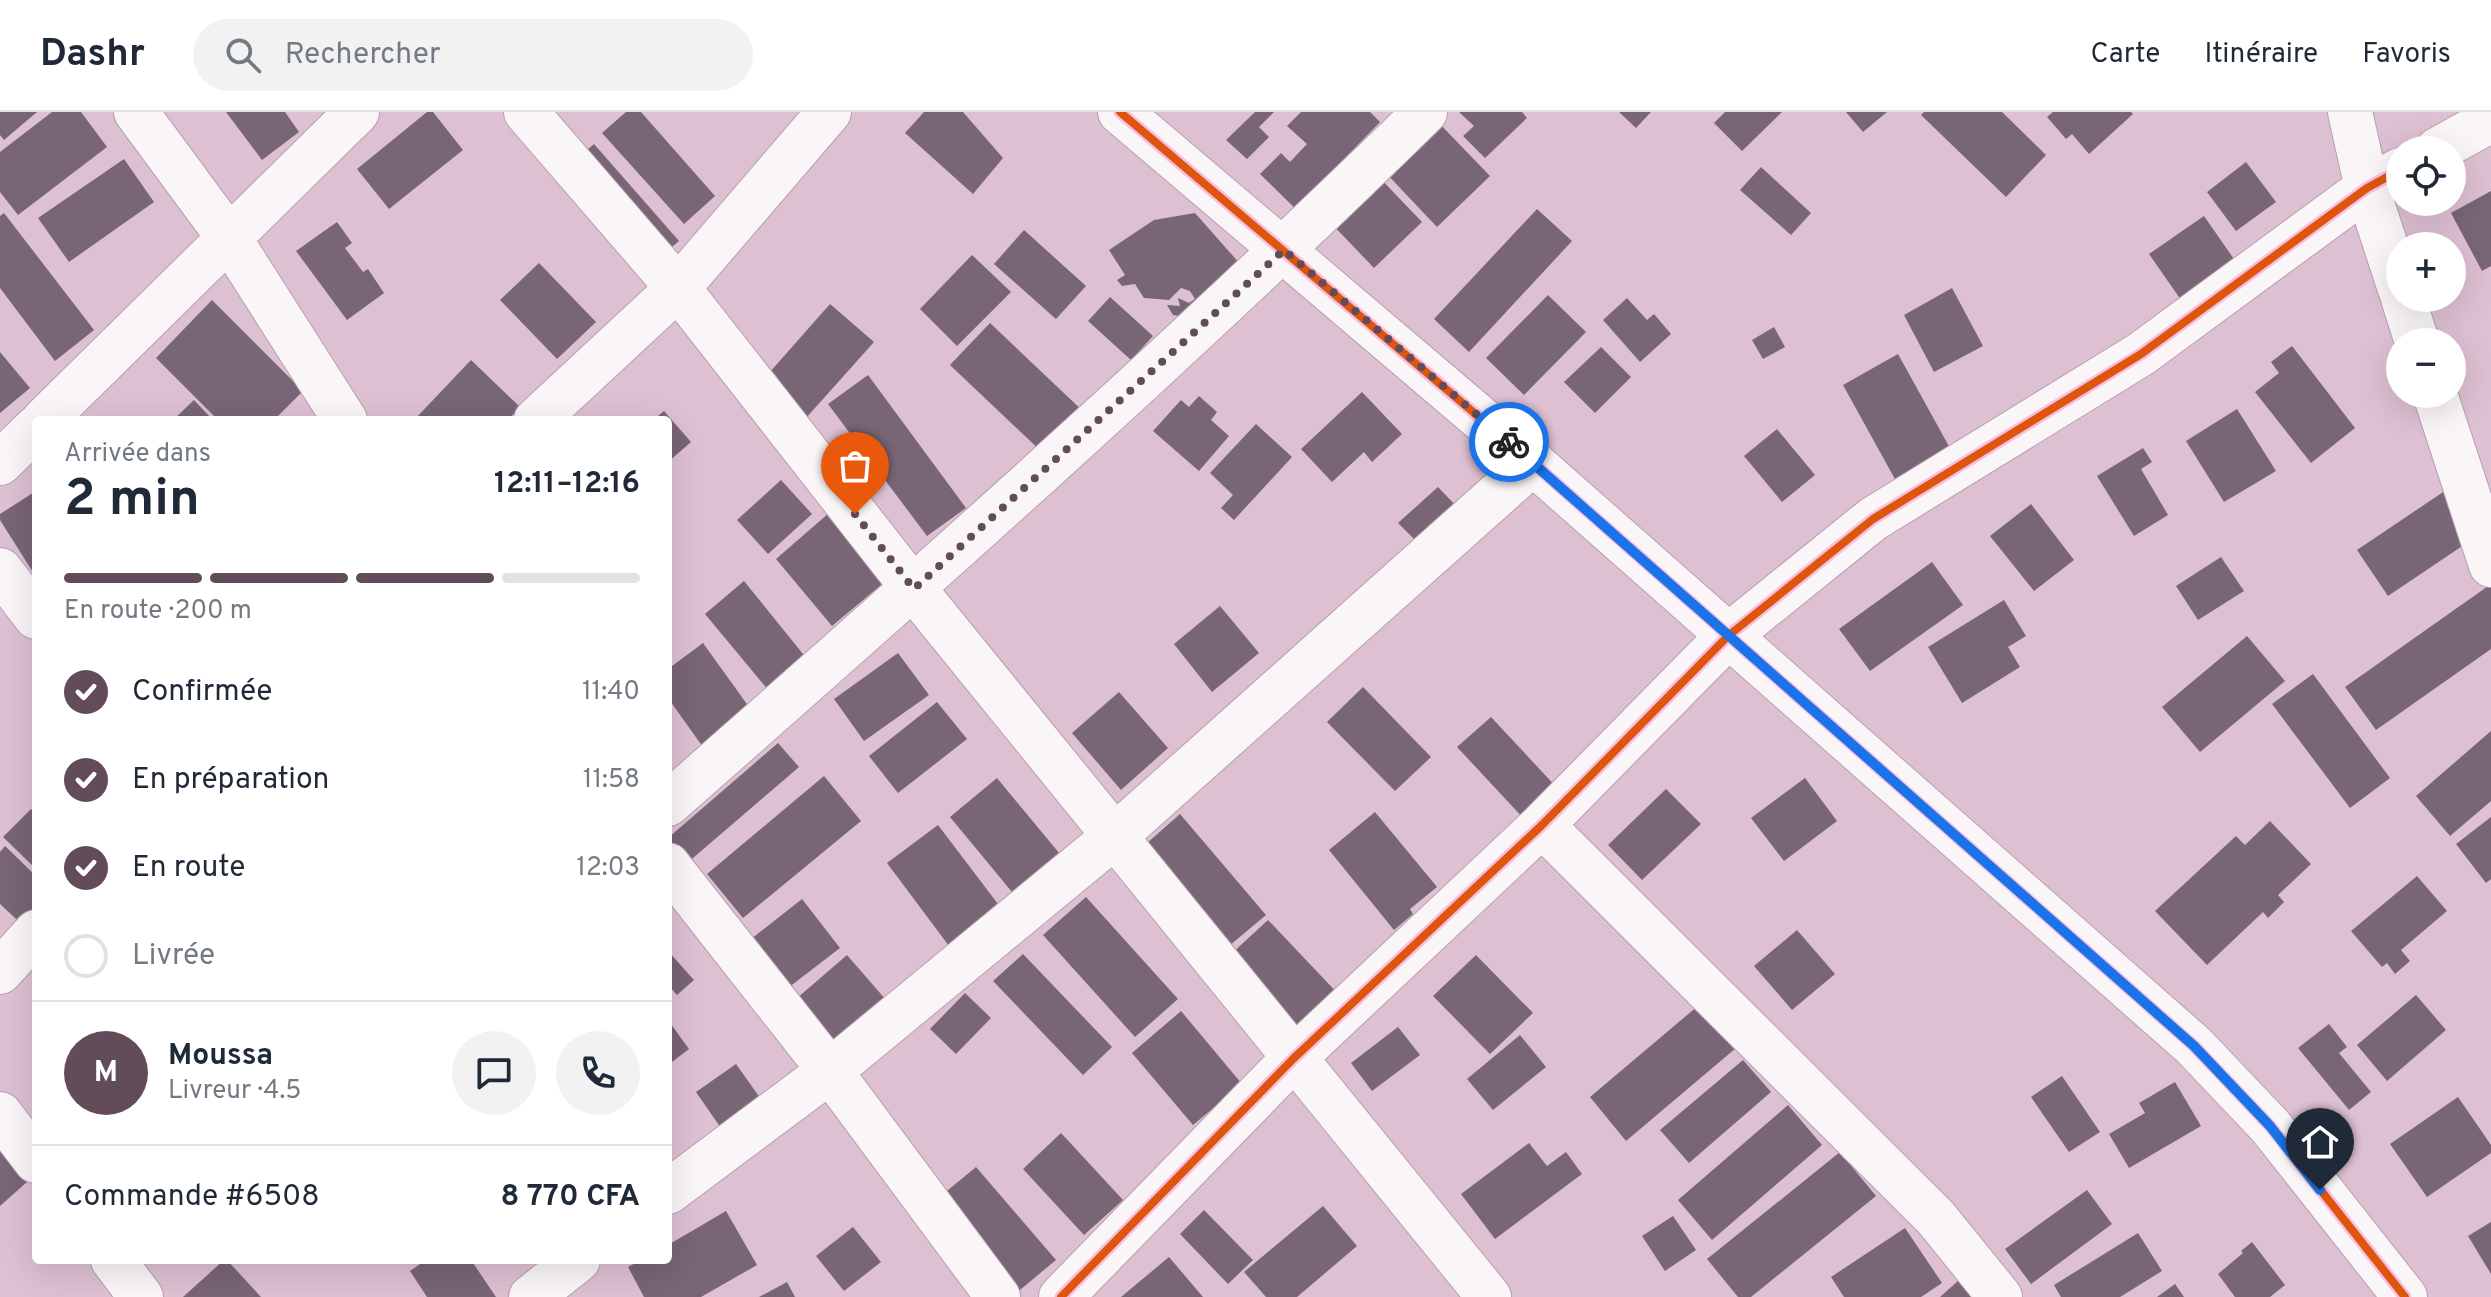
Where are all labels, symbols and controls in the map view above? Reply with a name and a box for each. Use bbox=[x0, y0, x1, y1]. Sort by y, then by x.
search box bbox=[193, 19, 753, 91]
text: Dashr bbox=[40, 31, 145, 80]
icon: search bbox=[221, 33, 265, 77]
text: Rechercher bbox=[285, 37, 441, 74]
text: Carte bbox=[2091, 37, 2160, 73]
text: Itinéraire bbox=[2204, 37, 2318, 73]
text: Favoris bbox=[2362, 37, 2451, 73]
map controls bbox=[2386, 136, 2466, 408]
button: locate bbox=[2386, 136, 2466, 216]
button: + bbox=[2386, 232, 2466, 312]
button: − bbox=[2386, 328, 2466, 408]
courier bbox=[1469, 402, 1549, 482]
icon: bike bbox=[1487, 420, 1531, 464]
pin bbox=[821, 432, 889, 514]
text: Arrivée dans bbox=[64, 438, 211, 471]
icon: bag bbox=[833, 444, 877, 488]
text: 12:11–12:16 bbox=[494, 466, 640, 503]
text: 2 min bbox=[64, 468, 200, 534]
text: En route · 200 m bbox=[64, 595, 252, 628]
icon: check bbox=[64, 670, 108, 714]
text: Confirmée bbox=[132, 674, 272, 711]
text: 11:40 bbox=[582, 676, 640, 709]
icon: check bbox=[64, 758, 108, 802]
text: En préparation bbox=[132, 762, 329, 799]
text: 11:58 bbox=[583, 764, 640, 797]
icon: check bbox=[64, 846, 108, 890]
text: En route bbox=[132, 850, 246, 887]
text: 12:03 bbox=[576, 852, 640, 885]
text: Livrée bbox=[132, 938, 215, 975]
button: chat bbox=[452, 1031, 536, 1115]
button: phone bbox=[556, 1031, 640, 1115]
text: Moussa bbox=[168, 1038, 273, 1075]
text: M bbox=[94, 1055, 118, 1092]
text: Livreur · 4.5 bbox=[168, 1075, 301, 1108]
pin bbox=[2286, 1108, 2354, 1190]
icon: home bbox=[2298, 1120, 2342, 1164]
text: Commande #6508 bbox=[64, 1179, 320, 1216]
text: 8 770 CFA bbox=[500, 1179, 640, 1216]

